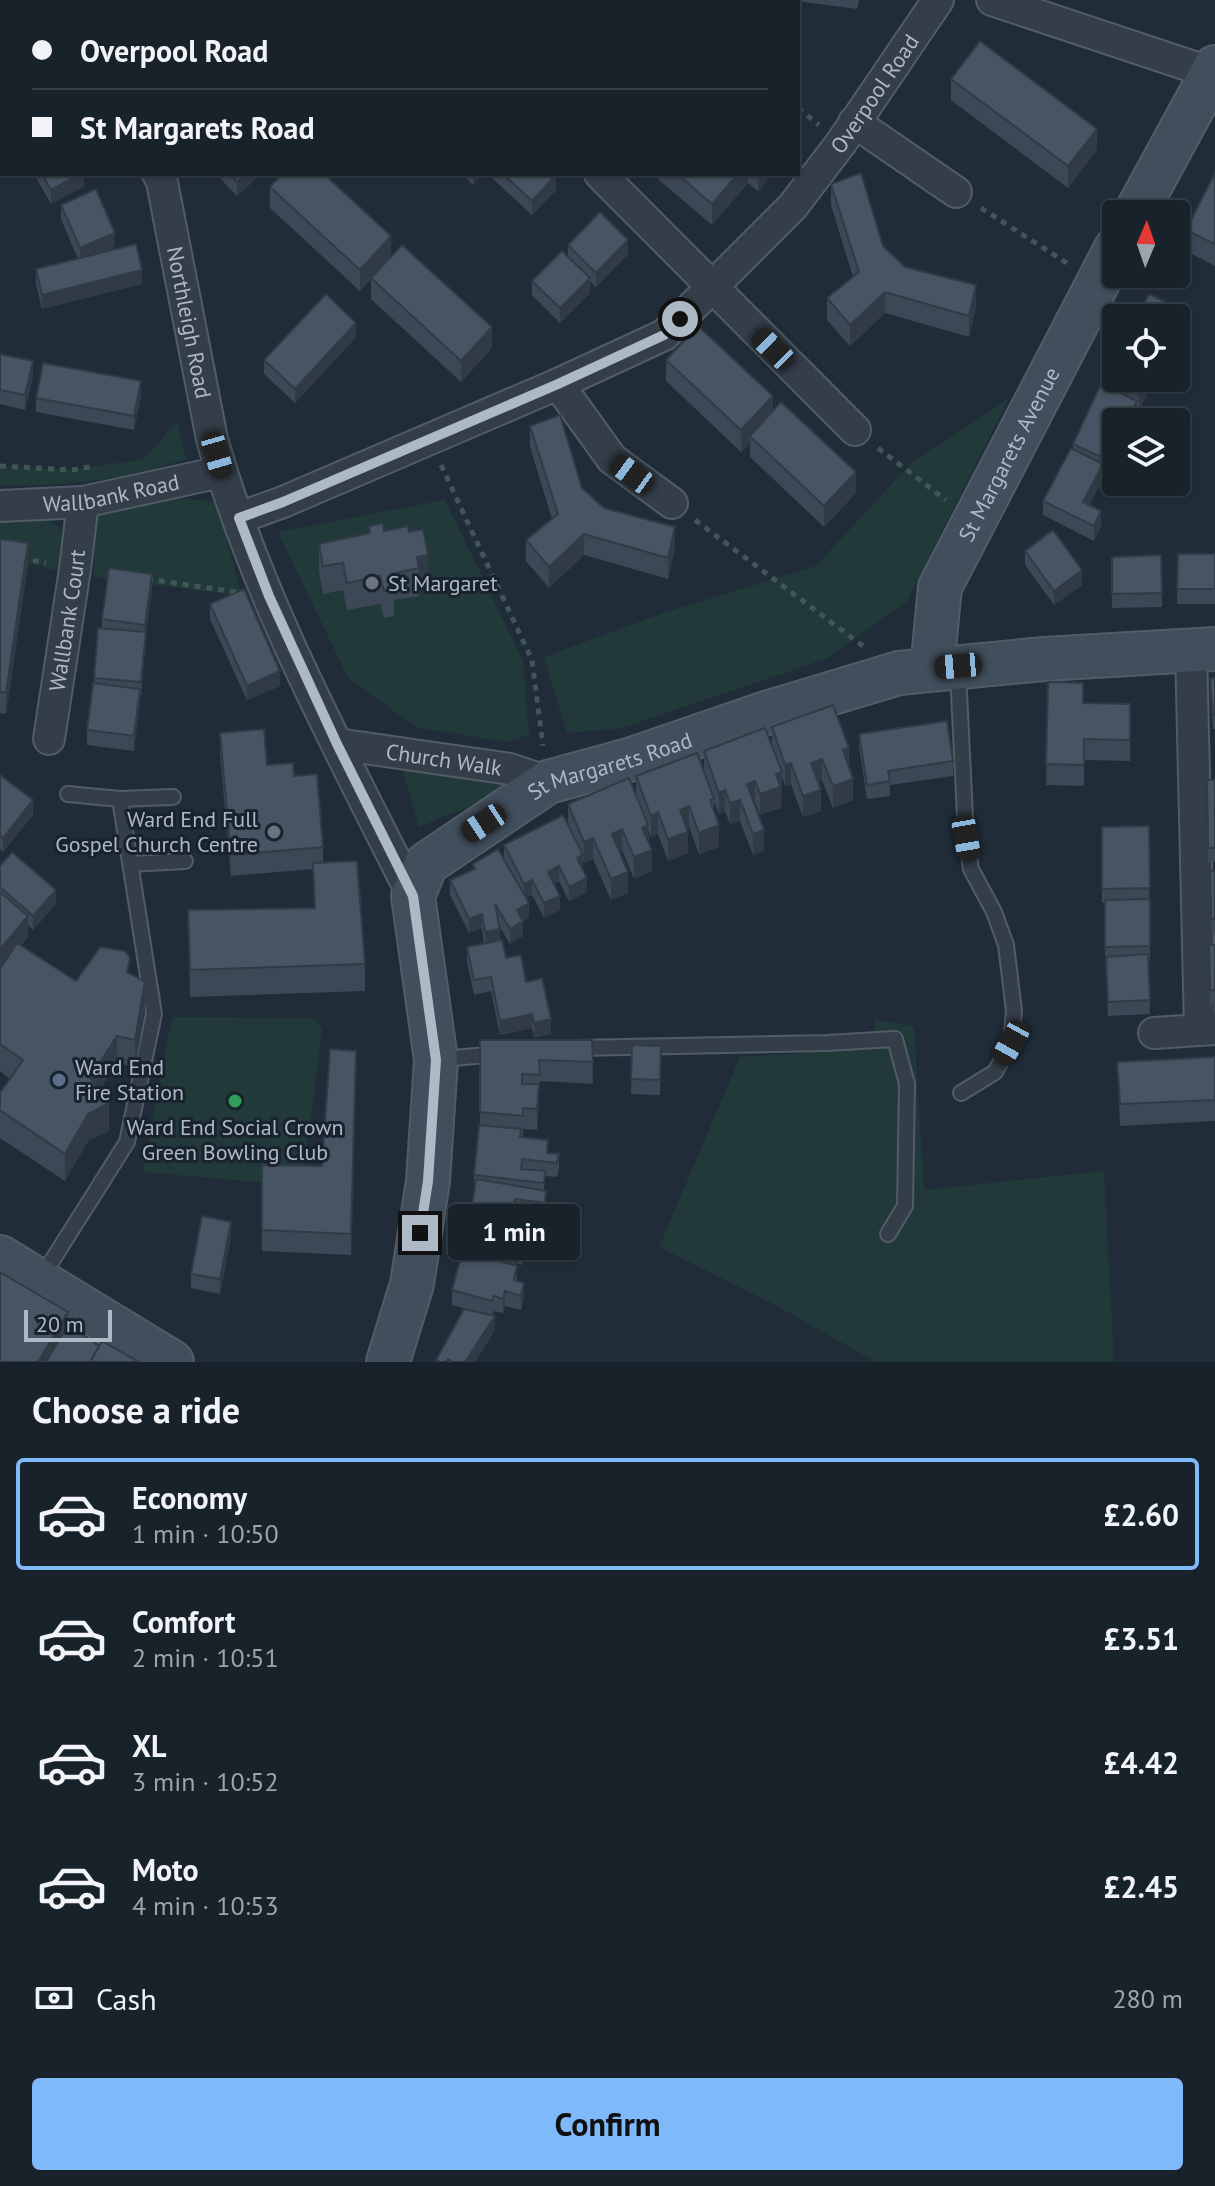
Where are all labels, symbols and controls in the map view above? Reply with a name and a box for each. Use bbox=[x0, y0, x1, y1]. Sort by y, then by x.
street label: Overpool Road bbox=[824, 29, 925, 159]
text: Overpool Road bbox=[80, 31, 268, 70]
text: St Margarets Road bbox=[80, 108, 315, 147]
north arrow bbox=[1102, 200, 1190, 288]
map controls bbox=[1102, 200, 1190, 496]
street label: Northleigh Road bbox=[161, 244, 218, 401]
route start bbox=[662, 301, 698, 337]
button: locate bbox=[1102, 304, 1190, 392]
car bbox=[747, 324, 799, 374]
street label: St Margarets Avenue bbox=[952, 362, 1066, 546]
button: layers bbox=[1102, 408, 1190, 496]
car bbox=[199, 429, 235, 481]
car bbox=[606, 450, 658, 498]
street label: Wallbank Road bbox=[42, 467, 182, 518]
street label: Wallbank Court bbox=[43, 548, 91, 693]
place label: St Margaret bbox=[388, 569, 498, 597]
marker: St Margaret bbox=[363, 574, 381, 592]
car bbox=[933, 652, 983, 680]
street label: St Margarets Road bbox=[522, 725, 696, 806]
street label: Church Walk bbox=[384, 737, 504, 782]
car bbox=[457, 800, 511, 846]
place label: Ward End Full Gospel Church Centre bbox=[55, 805, 259, 858]
car bbox=[950, 812, 982, 864]
marker: Ward End Full Gospel Church Centre bbox=[265, 823, 283, 841]
car bbox=[989, 1016, 1033, 1070]
place label: Ward End Fire Station bbox=[75, 1053, 184, 1106]
marker: Ward End Fire Station bbox=[50, 1071, 68, 1089]
marker: Ward End Social Crown Green Bowling Club bbox=[226, 1092, 244, 1110]
place label: Ward End Social Crown Green Bowling Club bbox=[127, 1113, 343, 1166]
callout: 1 min bbox=[448, 1205, 580, 1261]
route end bbox=[402, 1215, 438, 1251]
text: 1 min bbox=[482, 1215, 546, 1248]
scale bar bbox=[24, 1306, 112, 1342]
text: 20 m bbox=[36, 1310, 84, 1338]
text: Choose a ride bbox=[32, 1386, 240, 1433]
icon: car bbox=[36, 1478, 108, 1550]
text: Economy bbox=[132, 1478, 247, 1517]
text: £2.60 bbox=[1104, 1495, 1179, 1534]
text: 1 min · 10:50 bbox=[132, 1517, 279, 1550]
icon: car bbox=[36, 1602, 108, 1674]
text: Comfort bbox=[132, 1602, 235, 1641]
text: £3.51 bbox=[1104, 1619, 1179, 1658]
text: 2 min · 10:51 bbox=[132, 1641, 279, 1674]
icon: car bbox=[36, 1726, 108, 1798]
text: XL bbox=[132, 1726, 166, 1765]
text: £4.42 bbox=[1104, 1743, 1179, 1782]
text: 3 min · 10:52 bbox=[132, 1765, 279, 1798]
icon: car bbox=[36, 1850, 108, 1922]
text: Moto bbox=[132, 1850, 199, 1889]
text: £2.45 bbox=[1104, 1867, 1179, 1906]
text: 4 min · 10:53 bbox=[132, 1889, 279, 1922]
icon: cash bbox=[32, 1976, 76, 2020]
text: Cash bbox=[96, 1979, 157, 2018]
text: 280 m bbox=[1112, 1982, 1183, 2015]
button: Confirm bbox=[32, 2078, 1183, 2170]

